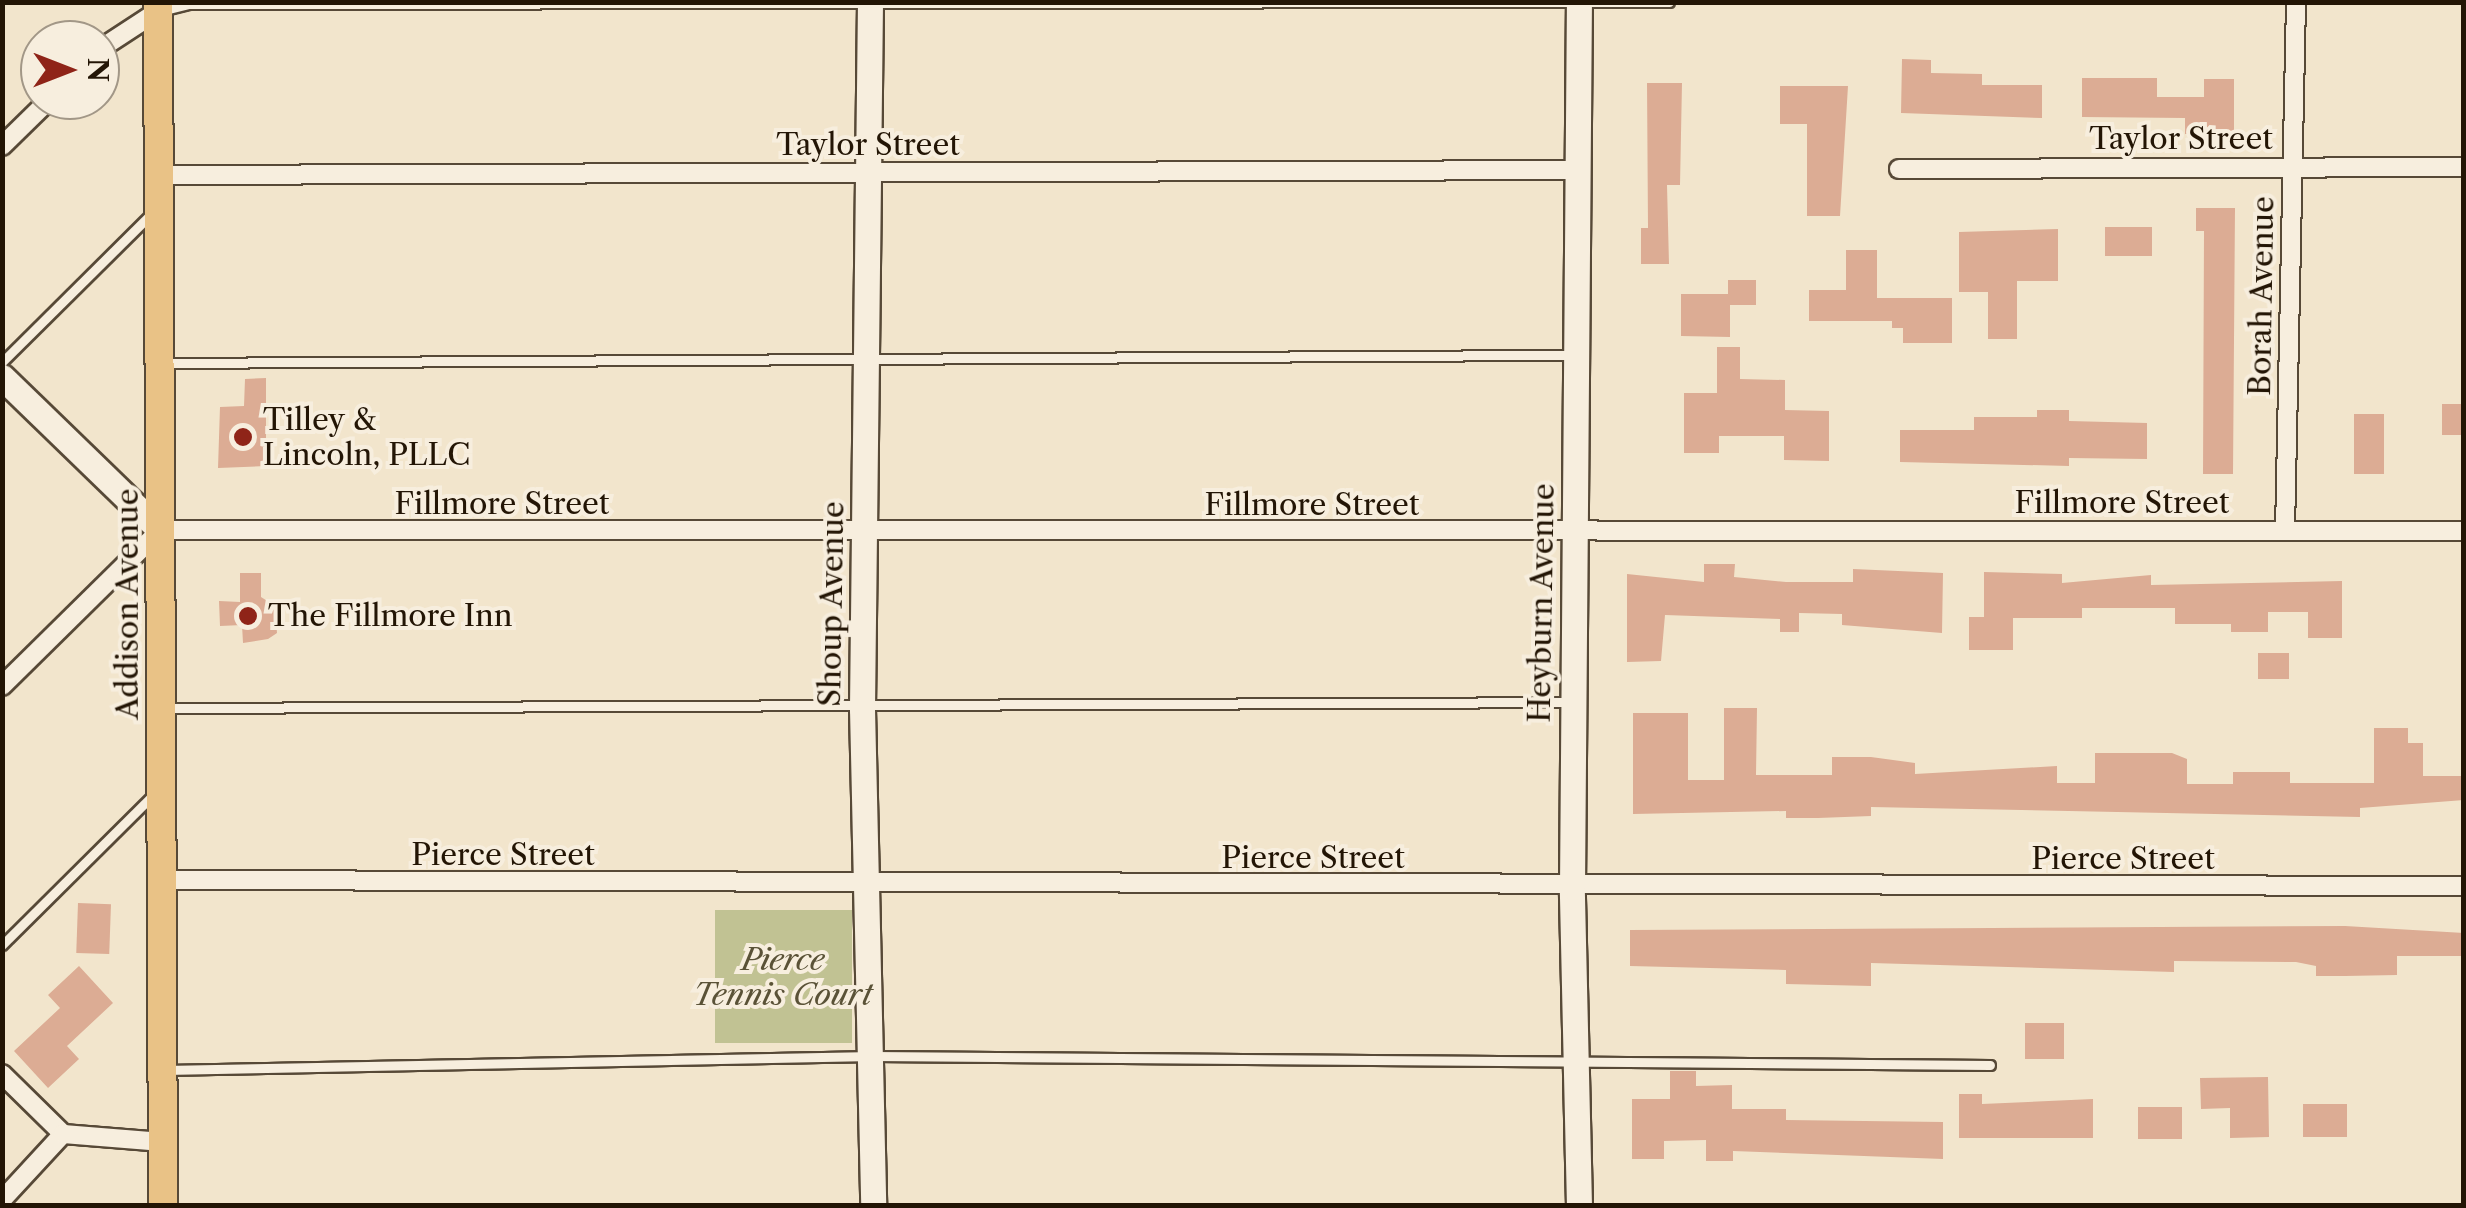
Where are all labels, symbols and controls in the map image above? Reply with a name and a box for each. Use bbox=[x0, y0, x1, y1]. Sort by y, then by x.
north arrow bbox=[20, 20, 120, 120]
text: N bbox=[81, 58, 115, 82]
street label: Taylor Street bbox=[2089, 121, 2273, 157]
street label: Taylor Street bbox=[776, 127, 960, 163]
street label: Borah Avenue bbox=[2242, 195, 2282, 397]
place label: Tilley & Lincoln, PLLC bbox=[263, 402, 470, 472]
marker: Tilley & Lincoln, PLLC bbox=[232, 426, 254, 448]
street label: Heyburn Avenue bbox=[1522, 482, 1562, 724]
street label: Fillmore Street bbox=[2015, 485, 2229, 521]
street label: Fillmore Street bbox=[395, 486, 609, 522]
street label: Fillmore Street bbox=[1205, 487, 1419, 523]
street label: Addison Avenue bbox=[110, 488, 146, 720]
street label: Shoup Avenue bbox=[812, 500, 852, 708]
place label: The Fillmore Inn bbox=[268, 598, 513, 634]
marker: The Fillmore Inn bbox=[237, 605, 259, 627]
street label: Pierce Street bbox=[411, 837, 595, 873]
street label: Pierce Street bbox=[1221, 840, 1405, 876]
street label: Pierce Street bbox=[2031, 841, 2215, 877]
park label: Pierce Tennis Court bbox=[693, 942, 873, 1012]

